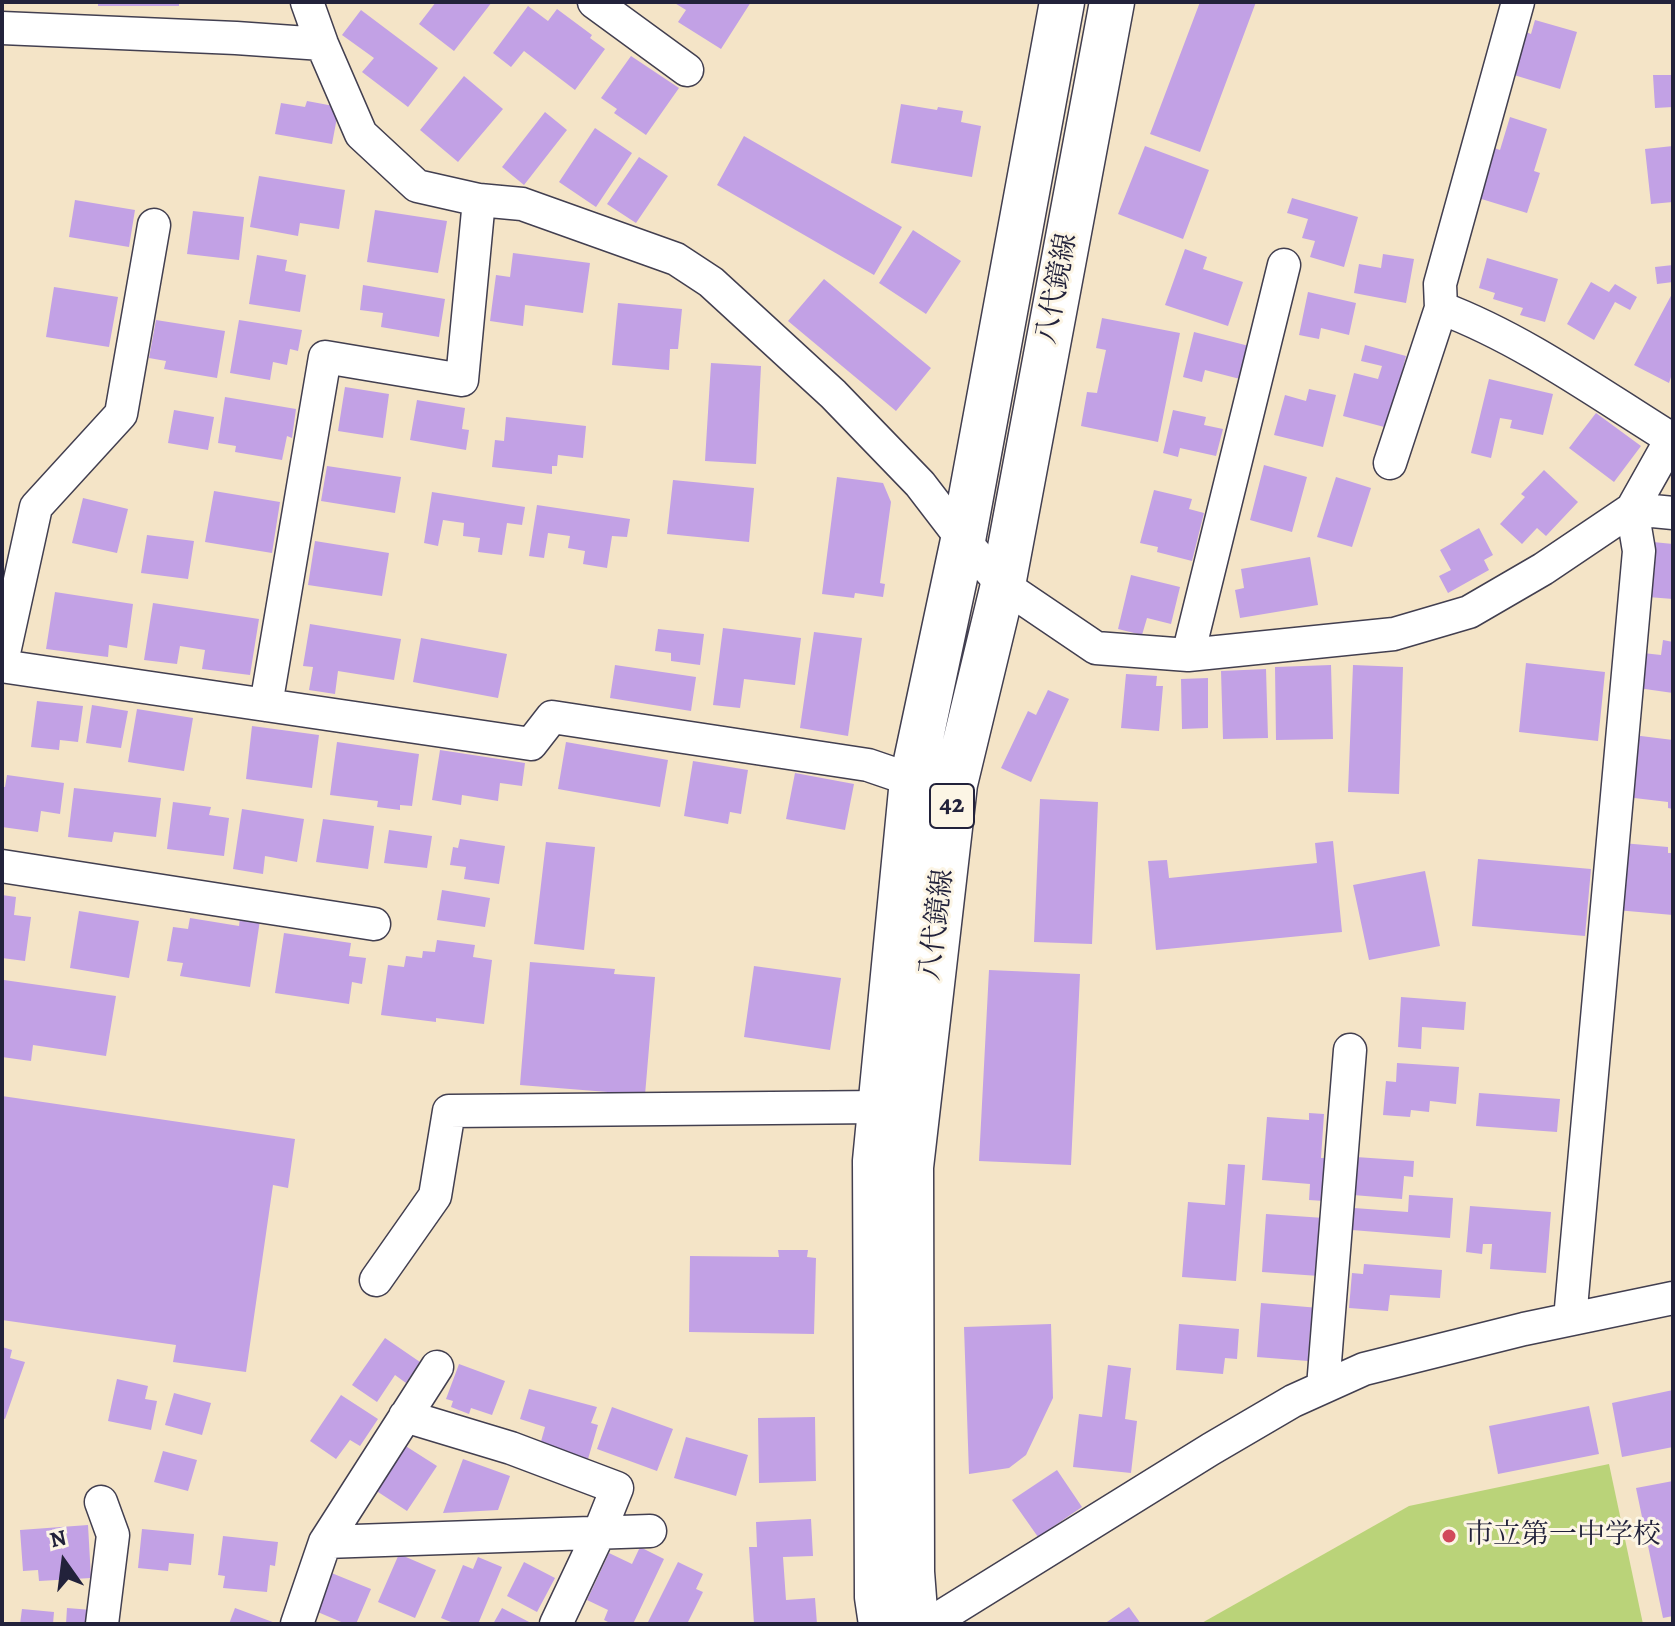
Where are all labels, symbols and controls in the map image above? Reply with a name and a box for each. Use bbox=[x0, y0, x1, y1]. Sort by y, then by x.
street label: 八代鏡線 bbox=[1031, 231, 1085, 347]
road number: 42 bbox=[930, 784, 974, 828]
street label: 八代鏡線 bbox=[915, 867, 961, 983]
place label: 市立第一中学校 bbox=[1465, 1519, 1661, 1553]
north arrow bbox=[24, 1522, 104, 1602]
text: N bbox=[47, 1522, 70, 1555]
marker: 市立第一中学校 bbox=[1440, 1527, 1458, 1545]

